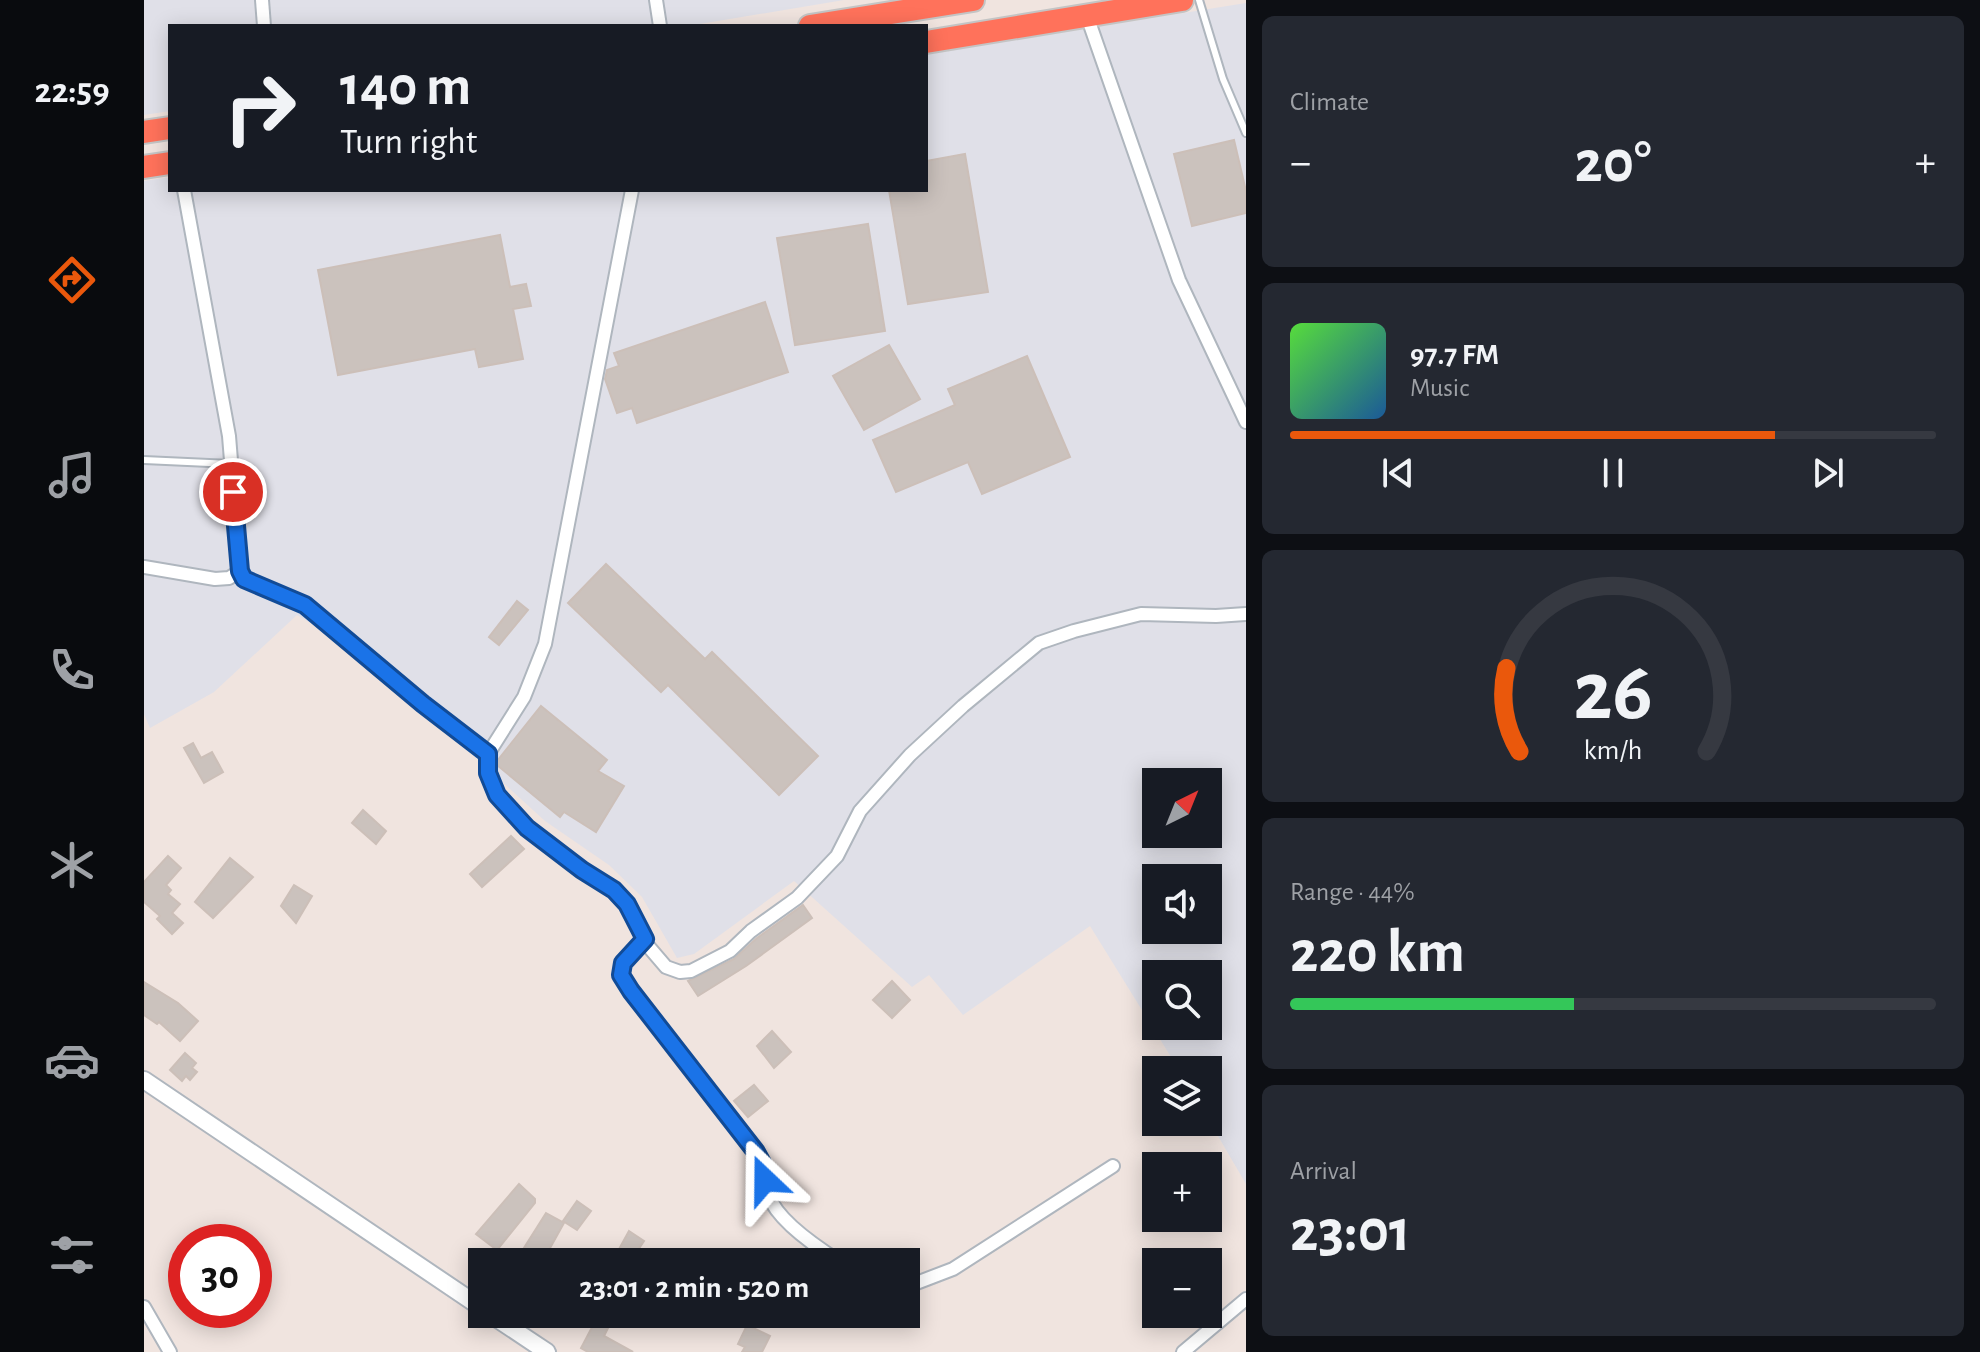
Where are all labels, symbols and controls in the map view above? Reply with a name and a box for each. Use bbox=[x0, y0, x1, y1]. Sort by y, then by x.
icon: right bbox=[208, 56, 312, 160]
text: 140 m bbox=[340, 59, 471, 115]
text: 22:59 bbox=[34, 73, 110, 109]
text: Climate bbox=[1290, 89, 1369, 115]
text: Turn right bbox=[340, 124, 477, 160]
text: 20° bbox=[1574, 133, 1652, 193]
text: − bbox=[1290, 141, 1311, 185]
text: + bbox=[1915, 141, 1936, 185]
icon: directions bbox=[44, 252, 100, 308]
text: 97.7 FM bbox=[1410, 340, 1499, 370]
text: Music bbox=[1410, 375, 1469, 401]
icon: music bbox=[44, 447, 100, 503]
icon: previous bbox=[1376, 451, 1420, 495]
icon: pause bbox=[1591, 451, 1635, 495]
icon: next bbox=[1806, 451, 1850, 495]
pin bbox=[199, 458, 267, 526]
icon: arrive bbox=[211, 470, 255, 514]
icon: phone bbox=[44, 642, 100, 698]
text: 26 bbox=[1573, 651, 1653, 735]
text: km/h bbox=[1584, 736, 1642, 765]
north arrow bbox=[1142, 768, 1222, 848]
map controls bbox=[1142, 768, 1222, 1328]
icon: climate bbox=[44, 837, 100, 893]
button: sound bbox=[1142, 864, 1222, 944]
text: Range · 44% bbox=[1290, 879, 1415, 905]
text: 220 km bbox=[1290, 923, 1465, 983]
button: search bbox=[1142, 960, 1222, 1040]
icon: car bbox=[44, 1032, 100, 1088]
button: layers bbox=[1142, 1056, 1222, 1136]
position arrow bbox=[723, 1138, 807, 1222]
button: + bbox=[1142, 1152, 1222, 1232]
text: Arrival bbox=[1290, 1158, 1357, 1184]
text: 23:01 bbox=[1290, 1202, 1411, 1262]
speed limit sign: 30 bbox=[168, 1224, 272, 1328]
icon: filters bbox=[44, 1227, 100, 1283]
button: − bbox=[1142, 1248, 1222, 1328]
text: 23:01 · 2 min · 520 m bbox=[579, 1273, 809, 1303]

